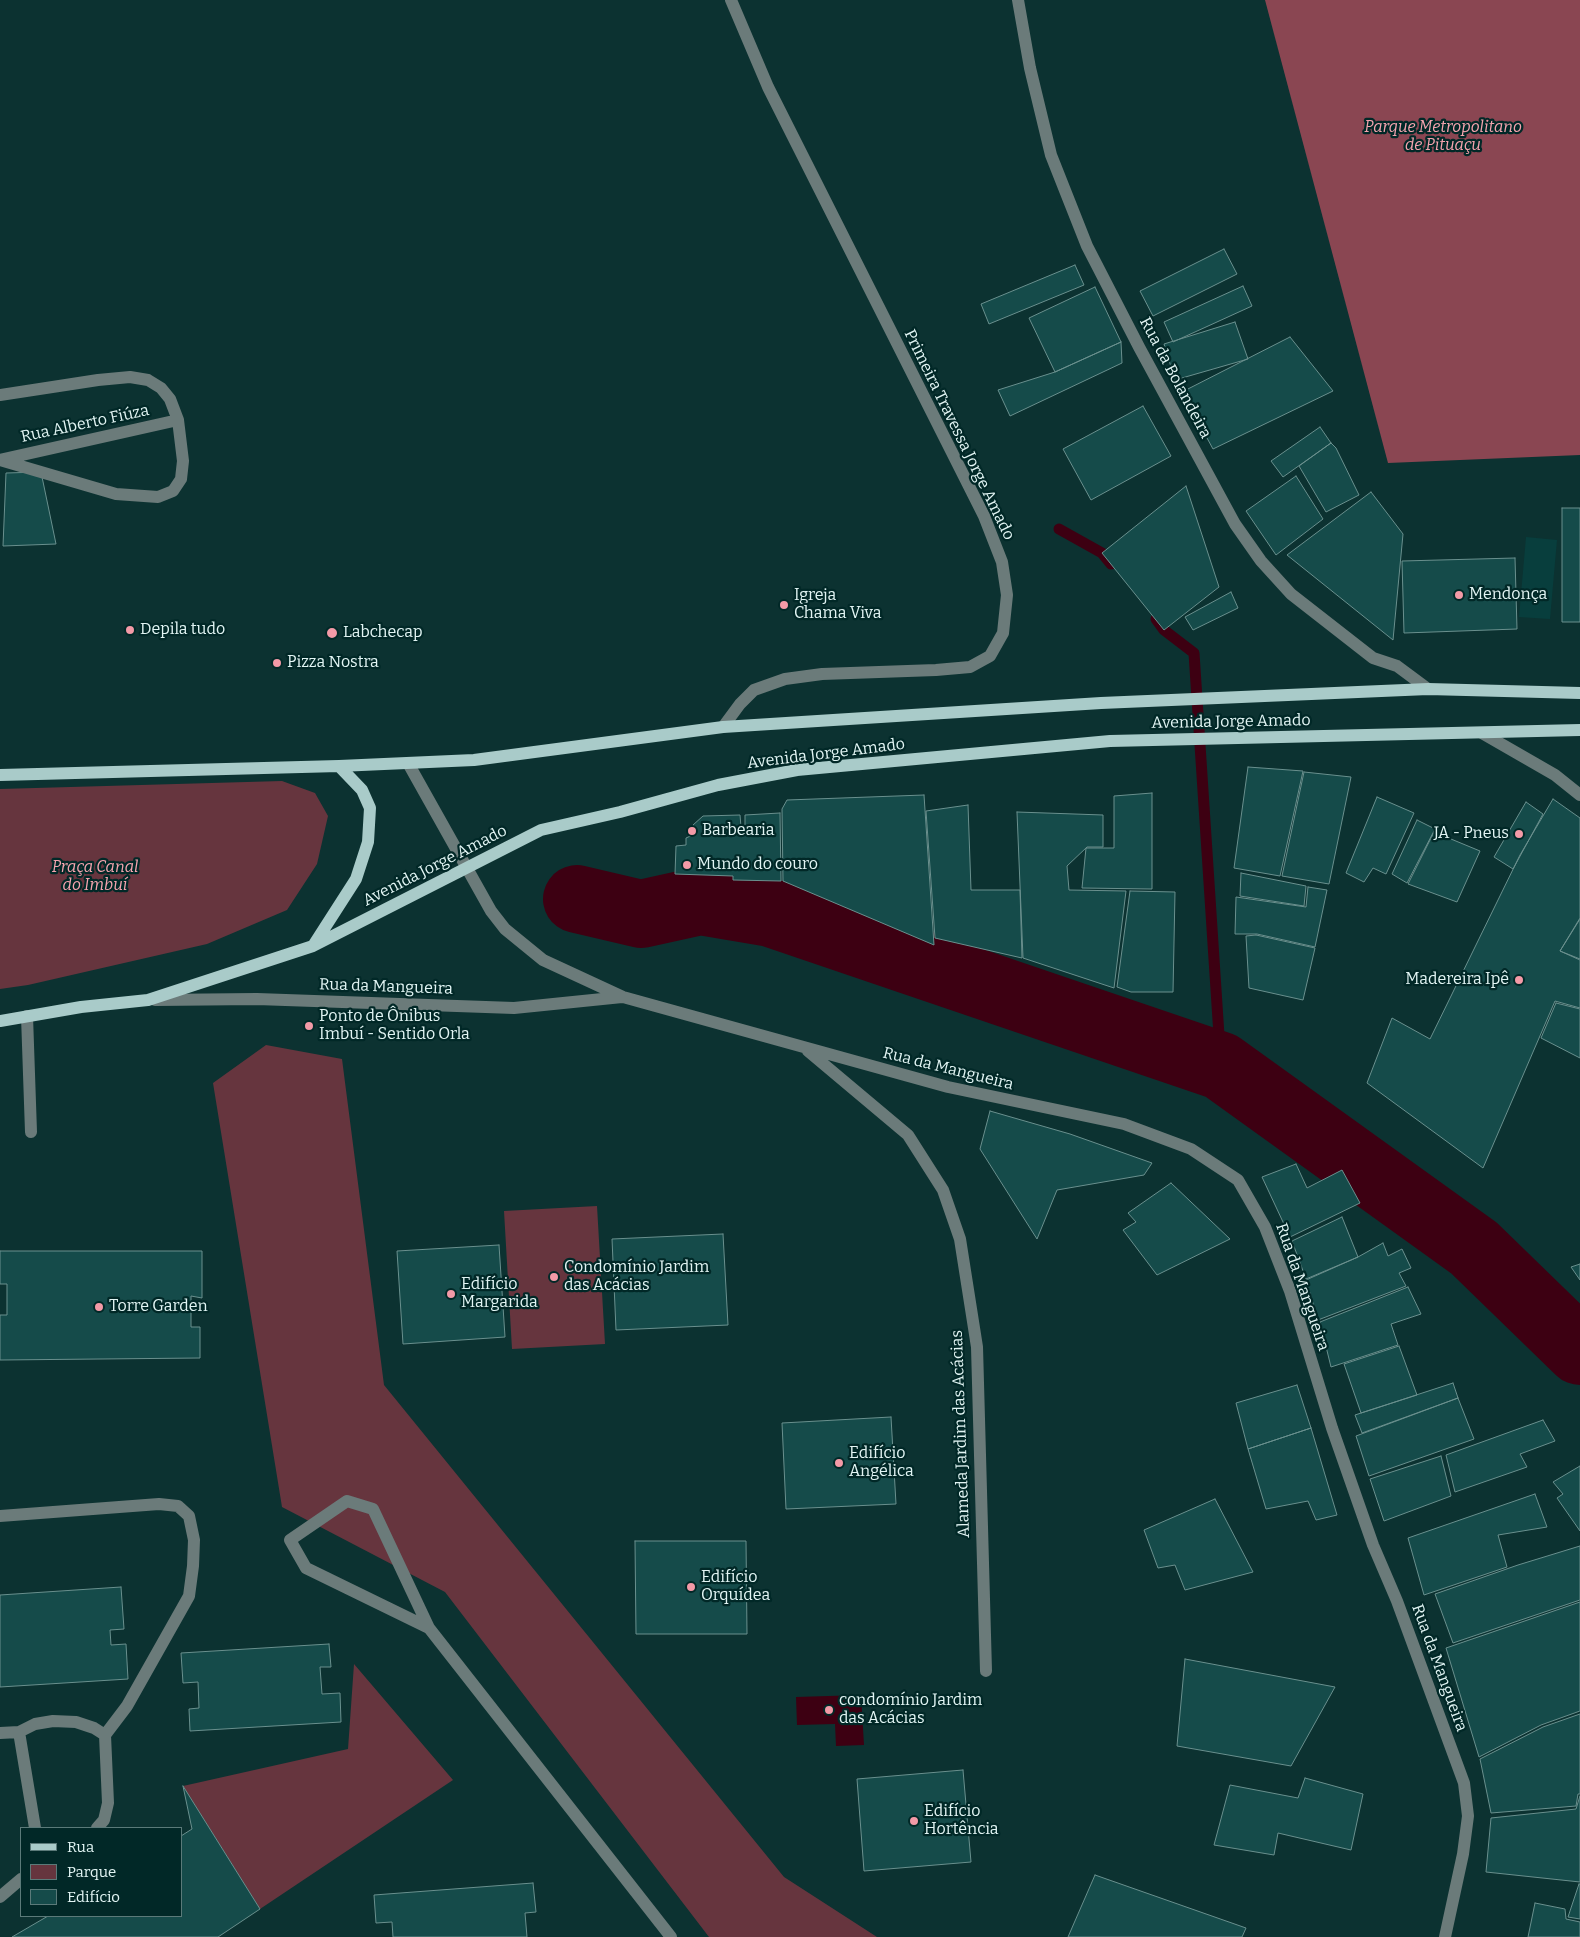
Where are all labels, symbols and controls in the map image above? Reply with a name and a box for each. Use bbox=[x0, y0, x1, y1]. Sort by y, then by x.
park label: Parque Metropolitano de Pituaçu bbox=[1364, 118, 1522, 156]
street label: Rua da Bolandeira bbox=[1135, 314, 1215, 442]
street label: Primeira Travessa Jorge Amado bbox=[900, 327, 1018, 543]
street label: Rua Alberto Fiúza bbox=[19, 401, 151, 447]
place label: Mendonça bbox=[1469, 585, 1547, 605]
place label: Igreja Chama Viva bbox=[794, 586, 881, 624]
marker: Mendonça bbox=[1453, 589, 1465, 601]
marker: Igreja Chama Viva bbox=[778, 599, 790, 611]
place label: Depila tudo bbox=[140, 620, 225, 640]
place label: Labchecap bbox=[343, 623, 422, 643]
marker: Depila tudo bbox=[124, 624, 136, 636]
marker: Labchecap bbox=[325, 626, 339, 640]
place label: Pizza Nostra bbox=[287, 653, 379, 673]
marker: Pizza Nostra bbox=[271, 657, 283, 669]
street label: Avenida Jorge Amado bbox=[1151, 711, 1311, 733]
street label: Avenida Jorge Amado bbox=[746, 735, 906, 773]
street label: Avenida Jorge Amado bbox=[360, 821, 510, 911]
place label: Barbearia bbox=[702, 821, 774, 841]
place label: JA - Pneus bbox=[1434, 824, 1509, 844]
marker: Barbearia bbox=[686, 825, 698, 837]
marker: JA - Pneus bbox=[1513, 828, 1525, 840]
place label: Mundo do couro bbox=[697, 855, 818, 875]
park label: Praça Canal do Imbuí bbox=[52, 858, 138, 896]
marker: Mundo do couro bbox=[681, 859, 693, 871]
place label: Madereira Ipê bbox=[1405, 970, 1509, 990]
marker: Madereira Ipê bbox=[1513, 974, 1525, 986]
street label: Rua da Mangueira bbox=[319, 975, 453, 999]
place label: Ponto de Ônibus Imbuí - Sentido Orla bbox=[319, 1007, 470, 1045]
marker: Ponto de Ônibus Imbuí - Sentido Orla bbox=[303, 1020, 315, 1032]
street label: Rua da Mangueira bbox=[881, 1043, 1015, 1095]
street label: Rua da Mangueira bbox=[1271, 1221, 1333, 1353]
place label: Condomínio Jardim das Acácias bbox=[564, 1258, 709, 1296]
marker: Condomínio Jardim das Acácias bbox=[548, 1271, 560, 1283]
place label: Edifício Margarida bbox=[461, 1275, 538, 1313]
marker: Edifício Margarida bbox=[445, 1288, 457, 1300]
place label: Torre Garden bbox=[109, 1297, 208, 1317]
marker: Torre Garden bbox=[93, 1301, 105, 1313]
street label: Alameda Jardim das Acácias bbox=[948, 1330, 974, 1538]
place label: Edifício Angélica bbox=[849, 1444, 914, 1482]
marker: Edifício Angélica bbox=[833, 1457, 845, 1469]
place label: Edifício Orquídea bbox=[701, 1568, 770, 1606]
marker: Edifício Orquídea bbox=[685, 1581, 697, 1593]
street label: Rua da Mangueira bbox=[1407, 1602, 1471, 1734]
place label: condomínio Jardim das Acácias bbox=[839, 1691, 982, 1729]
marker: condomínio Jardim das Acácias bbox=[823, 1704, 835, 1716]
place label: Edifício Hortência bbox=[924, 1802, 999, 1840]
marker: Edifício Hortência bbox=[908, 1815, 920, 1827]
legend bbox=[20, 1827, 182, 1917]
text: Rua bbox=[67, 1838, 94, 1856]
text: Parque bbox=[67, 1863, 116, 1881]
text: Edifício bbox=[67, 1888, 120, 1906]

